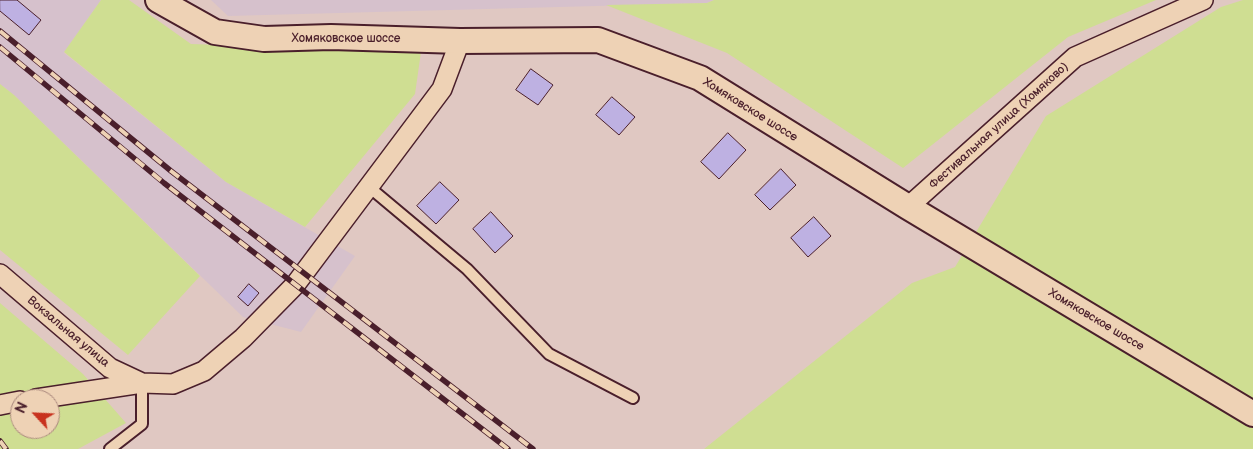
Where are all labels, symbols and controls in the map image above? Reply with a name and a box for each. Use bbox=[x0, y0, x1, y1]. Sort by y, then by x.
street label: Хомяковское шоссе bbox=[291, 32, 401, 46]
street label: Фестивальная улица (Хомяково) bbox=[926, 60, 1072, 192]
street label: Хомяковское шоссе bbox=[700, 75, 800, 145]
street label: Хомяковское шоссе bbox=[1046, 286, 1146, 354]
street label: Вокзальная улица bbox=[24, 293, 112, 371]
north arrow bbox=[10, 389, 60, 439]
text: N bbox=[12, 400, 32, 416]

